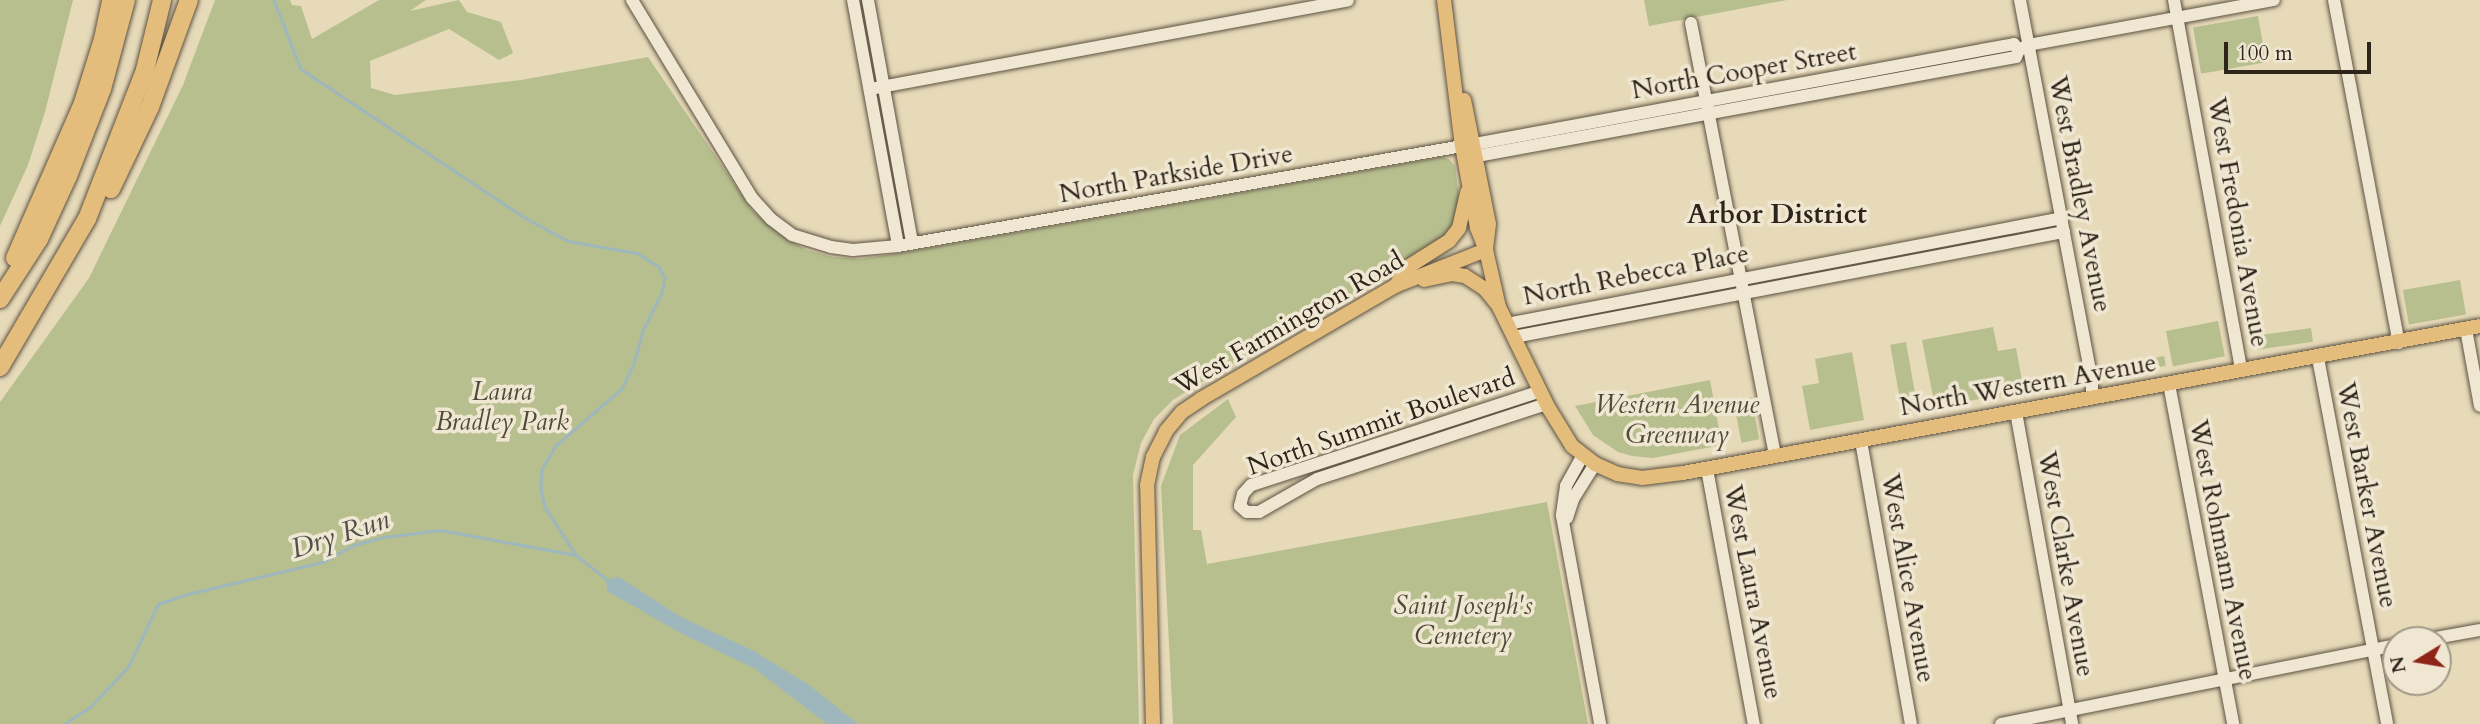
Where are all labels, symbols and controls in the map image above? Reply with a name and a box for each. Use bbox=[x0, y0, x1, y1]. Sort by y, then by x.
scale bar bbox=[2228, 28, 2375, 72]
street label: North Cooper Street bbox=[1629, 36, 1859, 106]
text: 100 m bbox=[2237, 39, 2293, 68]
street label: West Bradley Avenue bbox=[2042, 73, 2118, 315]
street label: West Fredonia Avenue bbox=[2201, 95, 2275, 349]
street label: North Parkside Drive bbox=[1057, 138, 1295, 210]
district label: Arbor District bbox=[1687, 197, 1867, 231]
street label: North Rebecca Place bbox=[1520, 238, 1752, 312]
street label: West Farmington Road bbox=[1169, 245, 1409, 401]
street label: North Western Avenue bbox=[1897, 347, 2159, 423]
street label: North Summit Boulevard bbox=[1243, 361, 1519, 483]
park label: Laura Bradley Park bbox=[435, 376, 569, 438]
street label: West Barker Avenue bbox=[2330, 379, 2404, 611]
park label: Western Avenue Greenway bbox=[1595, 389, 1759, 450]
street label: West Rohmann Avenue bbox=[2182, 417, 2264, 683]
street label: West Clarke Avenue bbox=[2031, 449, 2101, 679]
street label: West Alice Avenue bbox=[1874, 471, 1942, 685]
street label: West Laura Avenue bbox=[1717, 482, 1789, 702]
water label: Dry Run bbox=[287, 502, 393, 566]
park label: Saint Joseph's Cemetery bbox=[1393, 590, 1533, 652]
north arrow bbox=[2382, 626, 2452, 696]
text: N bbox=[2384, 654, 2413, 675]

